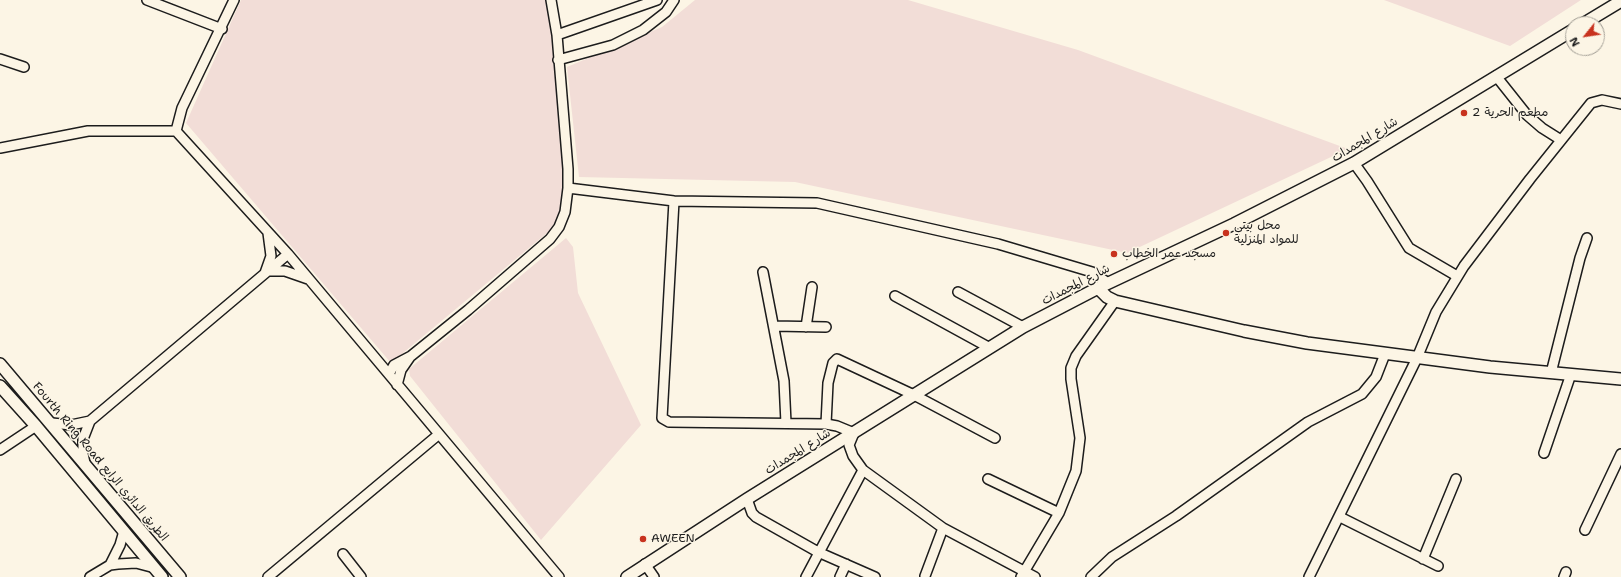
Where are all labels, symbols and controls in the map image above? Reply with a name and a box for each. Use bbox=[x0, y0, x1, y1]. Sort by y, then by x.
north arrow bbox=[1565, 16, 1605, 56]
text: N bbox=[1566, 34, 1584, 49]
place label: مطعم الحرية 2 bbox=[1472, 106, 1548, 120]
marker: مطعم الحرية 2 bbox=[1459, 108, 1469, 118]
street label: شارع المجمدات bbox=[1329, 115, 1401, 165]
place label: محل بيتي للمواد المنزلية bbox=[1234, 219, 1299, 247]
marker: محل بيتي للمواد المنزلية bbox=[1221, 228, 1231, 238]
place label: مسجد عمر الخطاب bbox=[1122, 247, 1216, 261]
marker: مسجد عمر الخطاب bbox=[1109, 249, 1119, 259]
street label: شارع المجمدات bbox=[1040, 262, 1112, 308]
street label: Fourth Ring Road الطريق الدائري الرابع bbox=[29, 380, 171, 544]
street label: شارع المجمدات bbox=[763, 426, 833, 478]
place label: AWEEN bbox=[651, 532, 695, 546]
marker: AWEEN bbox=[638, 534, 648, 544]

